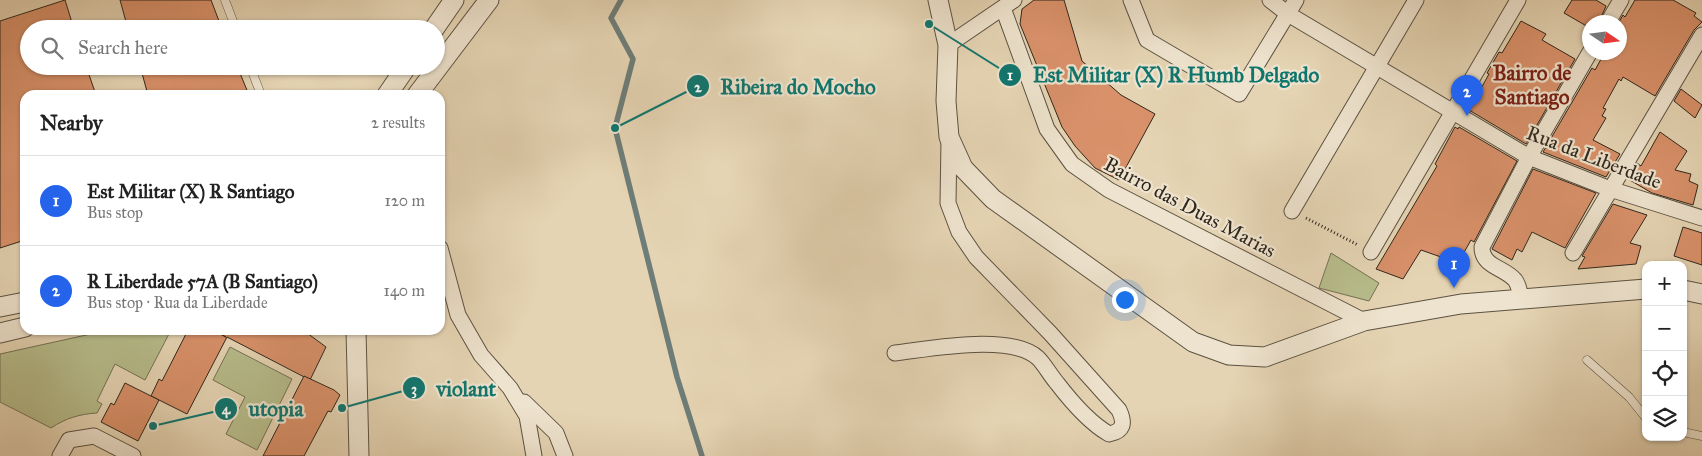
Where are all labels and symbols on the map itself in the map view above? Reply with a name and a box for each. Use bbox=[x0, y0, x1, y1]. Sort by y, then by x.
north arrow bbox=[1582, 15, 1627, 60]
callout: Est Militar (X) R Humb Delgado bbox=[997, 57, 1329, 93]
district label: Bairro de Santiago bbox=[1493, 60, 1572, 110]
text: Est Militar (X) R Humb Delgado bbox=[1033, 62, 1320, 88]
text: 1 bbox=[1007, 66, 1013, 84]
callout: Ribeira do Mocho bbox=[685, 68, 886, 104]
text: Ribeira do Mocho bbox=[720, 74, 876, 100]
pin: 2 bbox=[1451, 75, 1483, 116]
text: 2 bbox=[694, 78, 702, 96]
street label: Rua da Liberdade bbox=[1523, 120, 1665, 194]
street label: Bairro das Duas Marias bbox=[1100, 152, 1280, 262]
pin: 1 bbox=[1438, 247, 1470, 288]
your location bbox=[1112, 287, 1138, 313]
callout: violant bbox=[401, 370, 506, 406]
text: violant bbox=[435, 376, 496, 402]
text: 3 bbox=[411, 380, 417, 399]
callout: utopia bbox=[214, 391, 313, 427]
text: utopia bbox=[248, 396, 304, 422]
text: 4 bbox=[222, 400, 231, 419]

